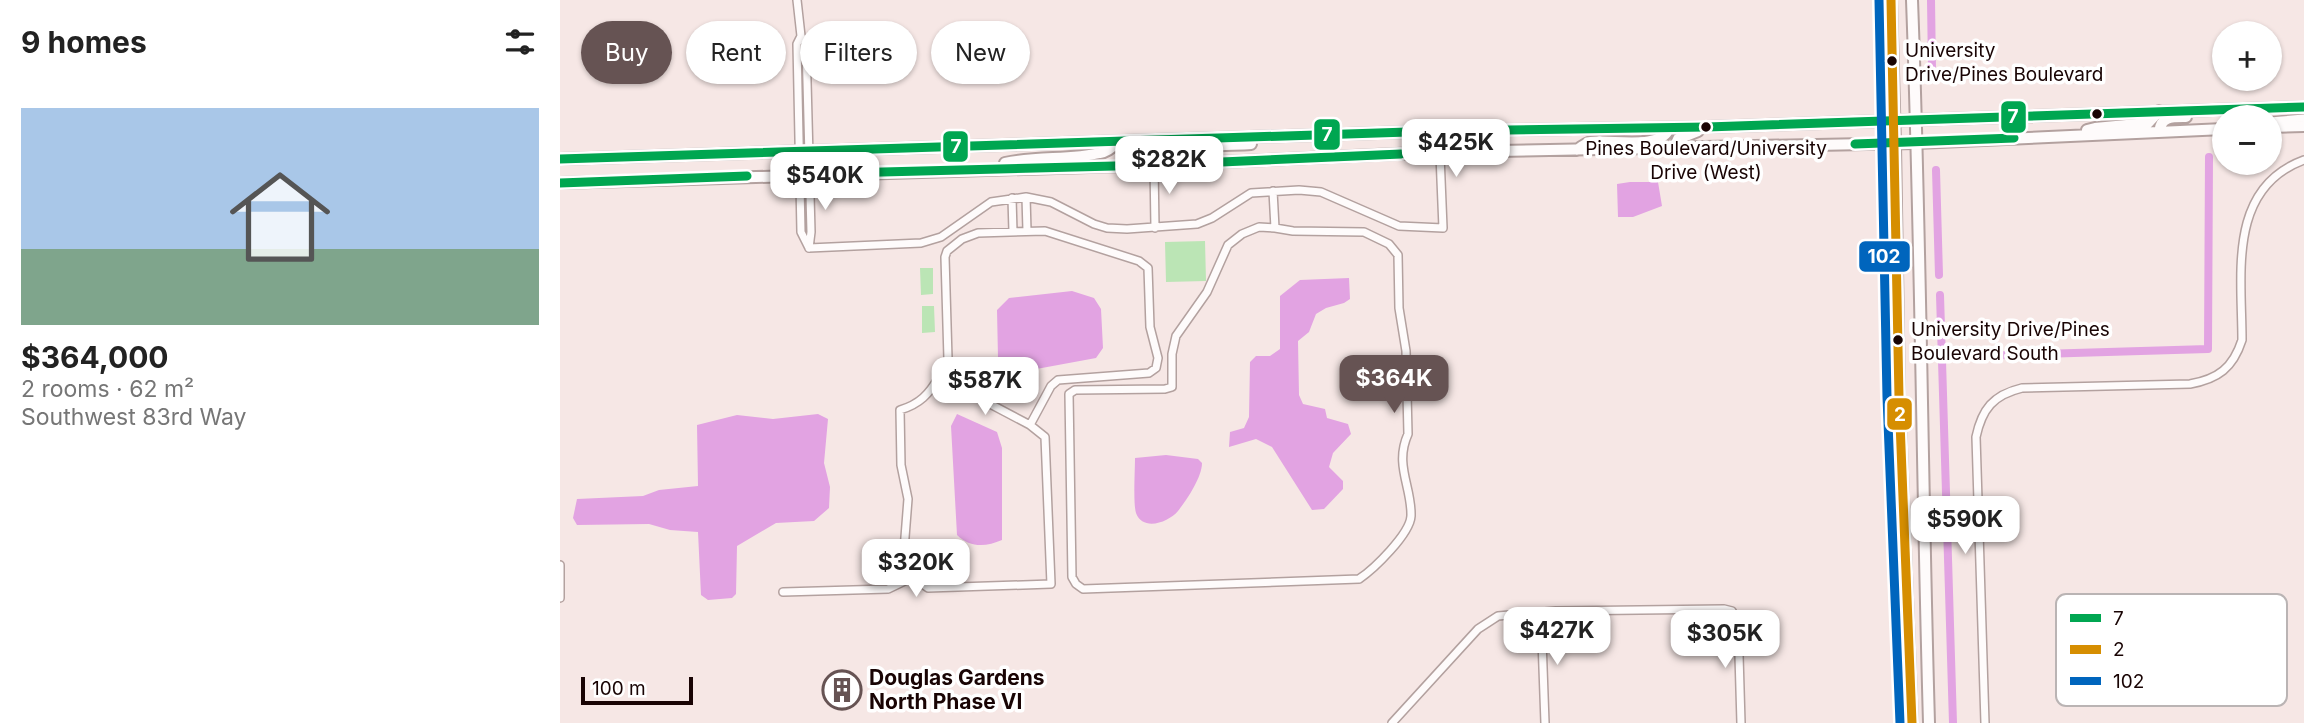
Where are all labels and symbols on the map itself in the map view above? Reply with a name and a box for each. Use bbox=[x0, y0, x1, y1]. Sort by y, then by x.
place label: University Drive/Pines Boulevard bbox=[1905, 39, 2104, 86]
marker: University Drive/Pines Boulevard bbox=[1885, 54, 1899, 68]
line badge: 7 bbox=[2000, 100, 2027, 134]
text: 7 bbox=[2007, 105, 2019, 128]
unlabelled marker bbox=[2090, 107, 2104, 121]
line badge: 7 bbox=[1313, 118, 1341, 151]
pin: $425K bbox=[1407, 120, 1505, 179]
marker: Pines Boulevard/University Drive (West) bbox=[1699, 120, 1713, 134]
text: 7 bbox=[1321, 123, 1333, 146]
line badge: 7 bbox=[942, 130, 969, 163]
text: 7 bbox=[950, 135, 962, 158]
pin: $282K bbox=[1120, 136, 1218, 196]
place label: Pines Boulevard/University Drive (West) bbox=[1585, 137, 1827, 184]
pin: $540K bbox=[776, 152, 874, 212]
line badge: 102 bbox=[1858, 240, 1911, 273]
text: 102 bbox=[1868, 245, 1900, 268]
place label: University Drive/Pines Boulevard South bbox=[1911, 318, 2110, 365]
marker: University Drive/Pines Boulevard South bbox=[1891, 333, 1905, 347]
pin: $364K bbox=[1345, 356, 1443, 415]
pin: $587K bbox=[936, 358, 1034, 417]
line badge: 2 bbox=[1886, 397, 1913, 431]
text: 2 bbox=[1894, 403, 1906, 426]
pin: $590K bbox=[1916, 496, 2014, 556]
pin: $320K bbox=[867, 540, 965, 599]
legend bbox=[2056, 594, 2287, 706]
text: 7 bbox=[2113, 607, 2124, 630]
pin: $427K bbox=[1508, 608, 1606, 667]
pin: $305K bbox=[1676, 610, 1774, 670]
text: 2 bbox=[2113, 638, 2125, 661]
place label: Douglas Gardens North Phase VI bbox=[869, 665, 1045, 714]
building icon: Douglas Gardens North Phase VI bbox=[821, 669, 863, 711]
text: 102 bbox=[2113, 670, 2144, 693]
scale bar bbox=[581, 674, 693, 706]

